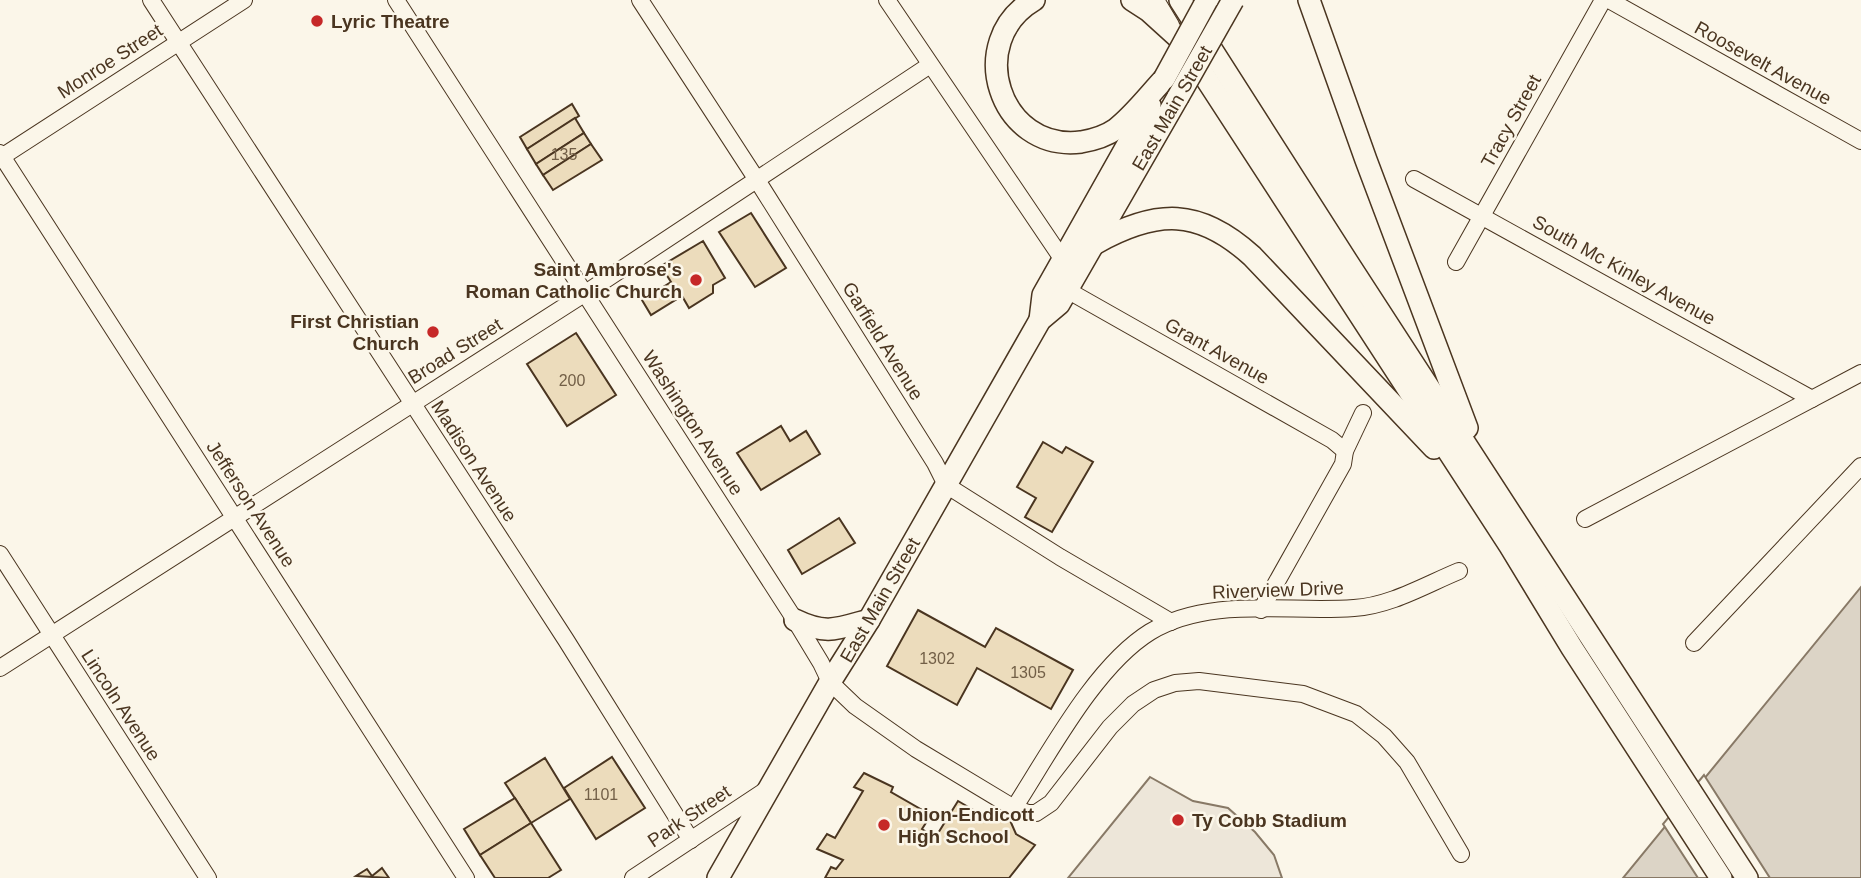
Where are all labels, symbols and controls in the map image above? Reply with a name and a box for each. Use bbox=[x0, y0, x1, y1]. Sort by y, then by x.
place label: Lyric Theatre bbox=[331, 11, 450, 32]
marker: Lyric Theatre bbox=[309, 13, 325, 29]
street label: Roosevelt Avenue bbox=[1691, 17, 1835, 109]
street label: Monroe Street bbox=[54, 19, 167, 103]
street label: East Main Street bbox=[1128, 41, 1217, 174]
street label: Tracy Street bbox=[1477, 70, 1545, 171]
house number: 135 bbox=[551, 146, 577, 163]
street label: South Mc Kinley Avenue bbox=[1529, 211, 1719, 329]
place label: Saint Ambrose's Roman Catholic Church bbox=[466, 259, 682, 302]
marker: Saint Ambrose's Roman Catholic Church bbox=[688, 272, 704, 288]
street label: Garfield Avenue bbox=[838, 278, 928, 404]
place label: First Christian Church bbox=[290, 311, 419, 354]
street label: Broad Street bbox=[404, 313, 506, 388]
street label: Grant Avenue bbox=[1161, 314, 1273, 388]
marker: First Christian Church bbox=[425, 324, 441, 340]
street label: Washington Avenue bbox=[638, 347, 748, 499]
house number: 200 bbox=[559, 372, 585, 389]
street label: Madison Avenue bbox=[427, 397, 521, 525]
street label: Jefferson Avenue bbox=[202, 437, 300, 571]
street label: East Main Street bbox=[836, 533, 925, 666]
street label: Riverview Drive bbox=[1212, 577, 1344, 603]
street label: Lincoln Avenue bbox=[77, 645, 165, 765]
house number: 1302 bbox=[919, 650, 955, 667]
house number: 1305 bbox=[1010, 664, 1046, 681]
street label: Park Street bbox=[644, 780, 735, 851]
house number: 1101 bbox=[584, 786, 618, 803]
place label: Union-Endicott High School bbox=[898, 804, 1035, 847]
place label: Ty Cobb Stadium bbox=[1192, 810, 1347, 831]
marker: Ty Cobb Stadium bbox=[1170, 812, 1186, 828]
marker: Union-Endicott High School bbox=[876, 817, 892, 833]

